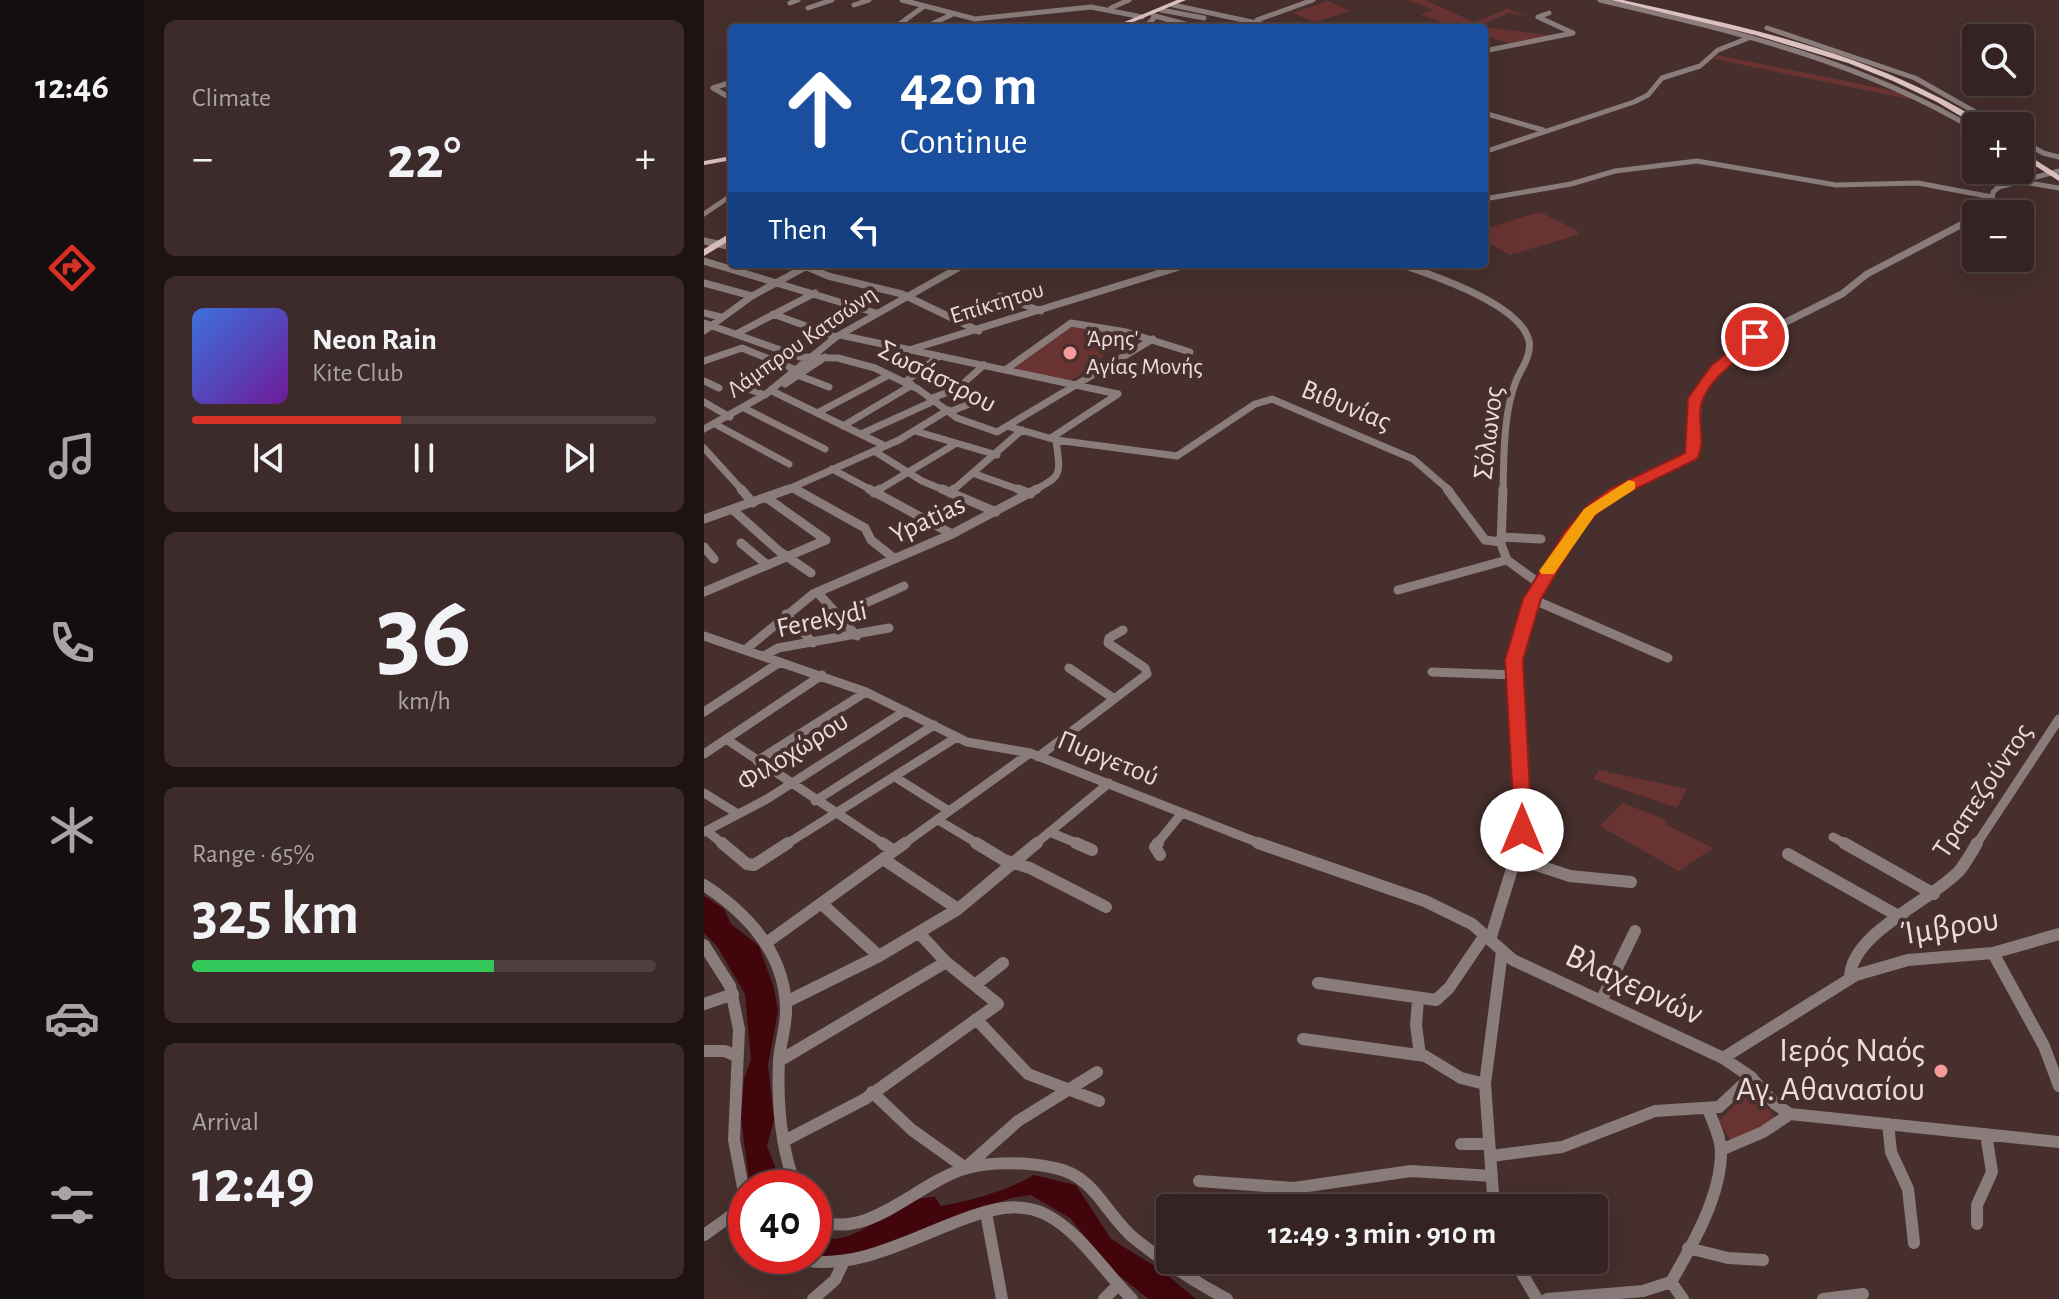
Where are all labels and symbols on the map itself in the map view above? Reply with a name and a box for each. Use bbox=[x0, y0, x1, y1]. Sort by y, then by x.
street label: Επίκτητου bbox=[947, 277, 1047, 329]
street label: Λάμπρου Κατσώνη bbox=[723, 281, 881, 403]
pin bbox=[1721, 303, 1789, 371]
place label: Άρης' Αγίας Μονής bbox=[1086, 327, 1203, 379]
street label: Σωσάστρου bbox=[874, 335, 1000, 419]
marker: Άρης' Αγίας Μονής bbox=[1061, 344, 1079, 362]
street label: Βιθυνίας bbox=[1297, 375, 1395, 437]
street label: Σόλωνος bbox=[1469, 385, 1509, 481]
street label: Ypatias bbox=[886, 491, 970, 549]
street label: Ferekydi bbox=[774, 597, 870, 643]
street label: Φιλοχώρου bbox=[732, 707, 854, 797]
street label: Τραπεζούντος bbox=[1928, 719, 2038, 863]
street label: Πυργετού bbox=[1053, 726, 1163, 792]
position arrow bbox=[1480, 788, 1564, 872]
street label: Ίμβρου bbox=[1899, 902, 2001, 952]
street label: Βλαχερνών bbox=[1560, 938, 1708, 1032]
place label: Ιερός Ναός Αγ. Αθανασίου bbox=[1736, 1034, 1925, 1107]
marker: Ιερός Ναός Αγ. Αθανασίου bbox=[1932, 1062, 1950, 1080]
speed limit sign: 40 bbox=[728, 1170, 832, 1274]

